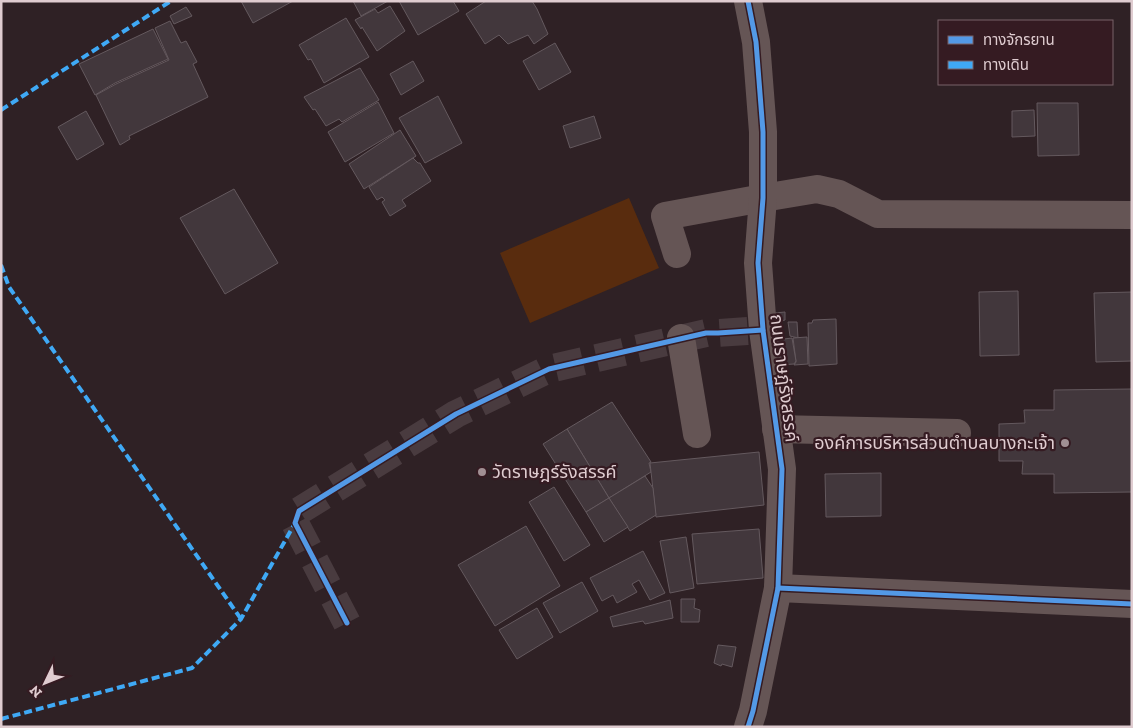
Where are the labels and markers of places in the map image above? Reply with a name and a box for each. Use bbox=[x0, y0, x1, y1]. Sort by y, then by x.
place label: องค์การบริหารส่วนตำบลบางกะเจ้า bbox=[814, 432, 1055, 454]
marker: องค์การบริหารส่วนตำบลบางกะเจ้า bbox=[1059, 437, 1071, 449]
place label: วัดราษฎร์รังสรรค์ bbox=[492, 461, 617, 483]
marker: วัดราษฎร์รังสรรค์ bbox=[476, 466, 488, 478]

